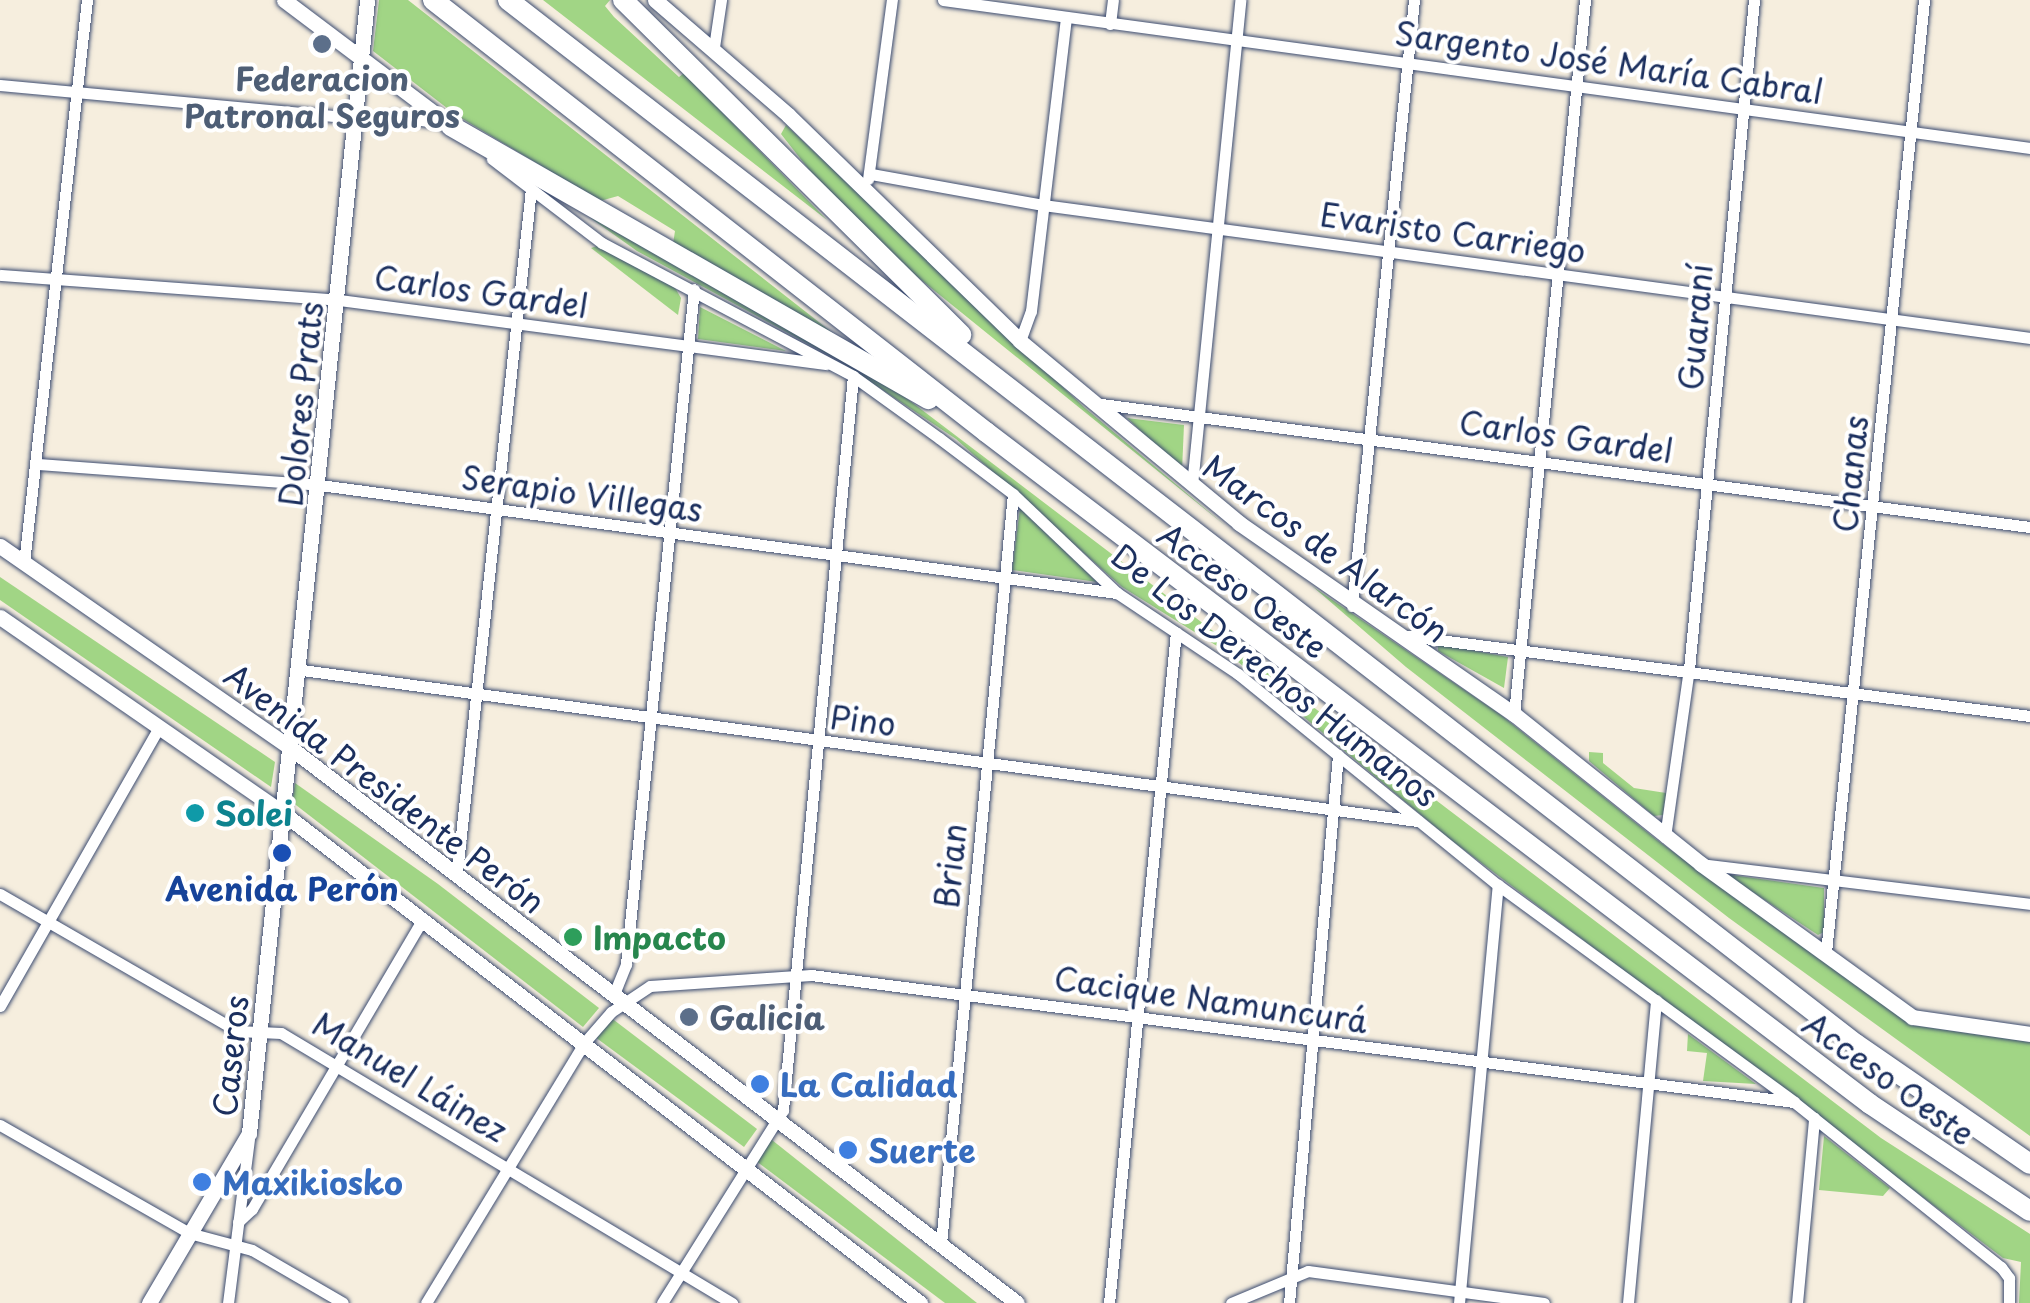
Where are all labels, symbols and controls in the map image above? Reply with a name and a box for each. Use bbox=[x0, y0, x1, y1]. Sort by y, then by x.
street label: Sargento José María Cabral bbox=[1391, 13, 1827, 111]
marker: Federacion Patronal Seguros bbox=[311, 33, 333, 55]
place label: Federacion Patronal Seguros bbox=[184, 60, 460, 135]
street label: Evaristo Carriego bbox=[1319, 195, 1587, 269]
street label: Carlos Gardel bbox=[374, 257, 588, 325]
street label: Guaraní bbox=[1670, 262, 1720, 392]
street label: Dolores Prats bbox=[270, 299, 330, 509]
street label: Carlos Gardel bbox=[1459, 402, 1673, 470]
street label: Chanas bbox=[1825, 414, 1875, 534]
street label: Marcos de Alarcón bbox=[1195, 446, 1457, 650]
street label: Serapio Villegas bbox=[459, 457, 705, 529]
street label: Acceso Oeste bbox=[1151, 514, 1335, 666]
street label: De Los Derechos Humanos bbox=[1101, 533, 1449, 817]
street label: Avenida Presidente Perón bbox=[218, 656, 552, 920]
street label: Pino bbox=[828, 697, 898, 743]
place label: Solei bbox=[215, 794, 293, 832]
marker: Solei bbox=[184, 802, 206, 824]
street label: Brian bbox=[926, 822, 974, 910]
marker: Avenida Perón bbox=[271, 842, 293, 864]
place label: Avenida Perón bbox=[166, 869, 398, 907]
place label: Impacto bbox=[593, 918, 726, 956]
marker: Impacto bbox=[562, 926, 584, 948]
street label: Cacique Namuncurá bbox=[1052, 958, 1370, 1040]
street label: Caseros bbox=[205, 993, 255, 1119]
place label: Galicia bbox=[709, 998, 825, 1036]
street label: Acceso Oeste bbox=[1796, 1003, 1982, 1153]
street label: Manuel Láinez bbox=[305, 1004, 515, 1150]
marker: Galicia bbox=[678, 1006, 700, 1028]
place label: La Calidad bbox=[780, 1065, 957, 1103]
marker: La Calidad bbox=[749, 1073, 771, 1095]
place label: Suerte bbox=[868, 1131, 976, 1169]
marker: Suerte bbox=[837, 1139, 859, 1161]
place label: Maxikiosko bbox=[222, 1163, 403, 1201]
marker: Maxikiosko bbox=[191, 1171, 213, 1193]

